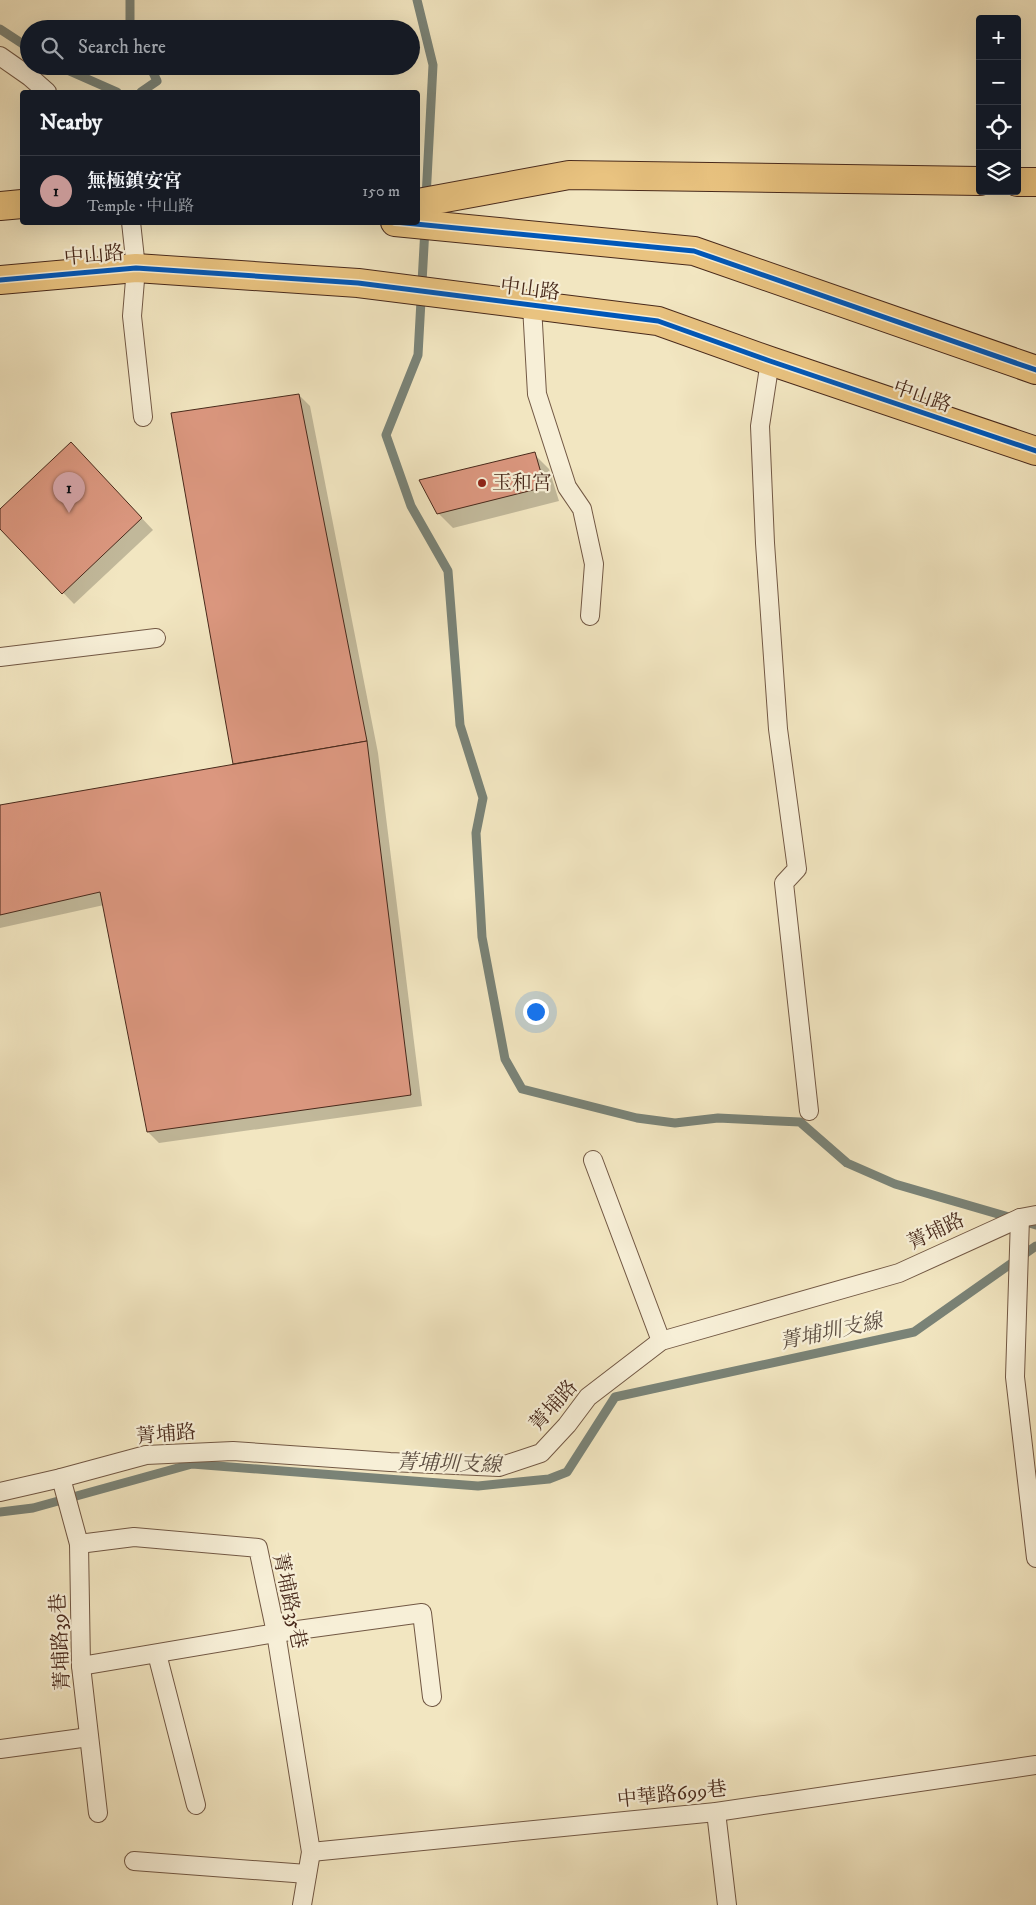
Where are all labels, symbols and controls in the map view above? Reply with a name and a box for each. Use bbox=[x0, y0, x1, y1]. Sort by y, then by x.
map controls bbox=[976, 15, 1021, 195]
button: + bbox=[976, 15, 1021, 60]
search box bbox=[20, 20, 420, 75]
icon: search bbox=[38, 34, 66, 62]
text: Search here bbox=[78, 36, 166, 59]
button: − bbox=[976, 60, 1021, 105]
button: locate bbox=[976, 105, 1021, 150]
text: Nearby bbox=[40, 110, 102, 136]
button: layers bbox=[976, 150, 1021, 195]
text: 無極鎮安宮 bbox=[87, 170, 182, 193]
text: 1 bbox=[53, 181, 59, 201]
text: 150 m bbox=[362, 181, 400, 201]
text: Temple · 中山路 bbox=[87, 196, 194, 216]
street label: 中山路 bbox=[63, 241, 125, 271]
street label: 中山路 bbox=[499, 274, 561, 306]
street label: 中山路 bbox=[890, 375, 954, 419]
place label: 玉和宮 bbox=[492, 471, 552, 496]
pin: 1 bbox=[53, 472, 85, 513]
marker: 玉和宮 bbox=[476, 477, 488, 489]
your location bbox=[523, 999, 549, 1025]
street label: 菁埔路 bbox=[904, 1208, 968, 1256]
water label: 菁埔圳支線 bbox=[777, 1308, 887, 1356]
street label: 菁埔路 bbox=[525, 1375, 583, 1437]
street label: 菁埔路 bbox=[135, 1420, 197, 1450]
water label: 菁埔圳支線 bbox=[396, 1449, 504, 1479]
street label: 菁埔路35巷 bbox=[267, 1551, 311, 1651]
street label: 菁埔路39巷 bbox=[46, 1593, 76, 1691]
street label: 中華路699巷 bbox=[616, 1777, 728, 1813]

